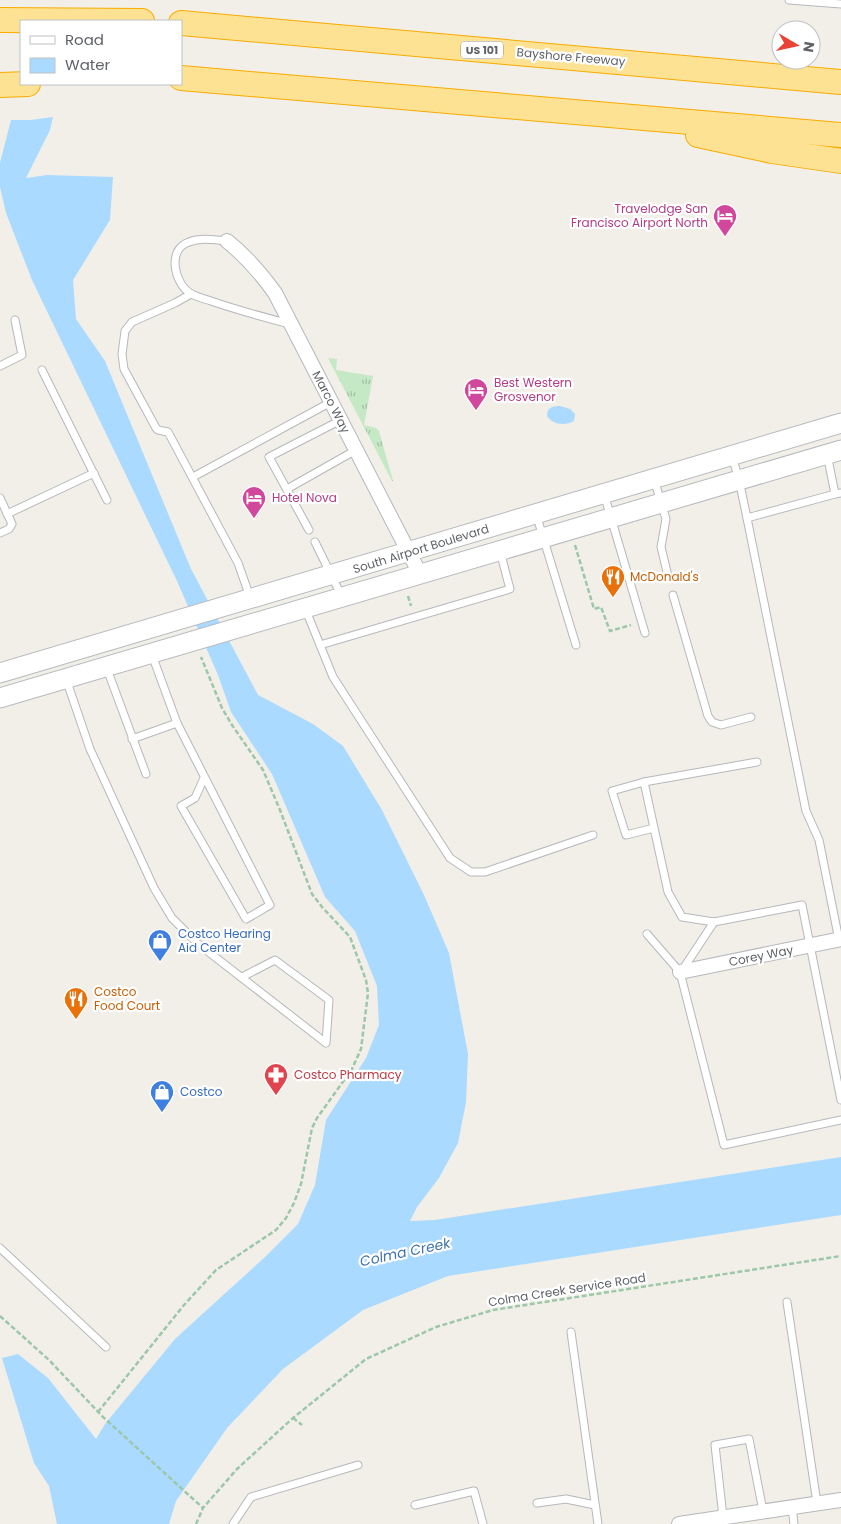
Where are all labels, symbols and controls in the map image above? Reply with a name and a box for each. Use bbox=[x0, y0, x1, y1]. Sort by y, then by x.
legend bbox=[20, 20, 182, 85]
north arrow bbox=[771, 20, 821, 70]
text: Road bbox=[65, 29, 104, 50]
text: N bbox=[798, 40, 820, 54]
road number: US 101 bbox=[461, 42, 503, 58]
street label: Bayshore Freeway bbox=[516, 43, 626, 70]
text: Water bbox=[65, 54, 111, 75]
place label: Travelodge San Francisco Airport North bbox=[571, 200, 708, 231]
hotel icon: Travelodge San Francisco Airport North bbox=[712, 203, 738, 237]
street label: Marco Way bbox=[309, 368, 354, 436]
place label: Best Western Grosvenor bbox=[494, 374, 572, 405]
hotel icon: Best Western Grosvenor bbox=[463, 377, 489, 411]
hotel icon: Hotel Nova bbox=[241, 485, 267, 519]
place label: Hotel Nova bbox=[272, 489, 337, 506]
street label: South Airport Boulevard bbox=[351, 520, 491, 577]
restaurant icon: McDonald's bbox=[600, 564, 626, 598]
place label: McDonald's bbox=[630, 568, 699, 585]
place label: Costco Hearing Aid Center bbox=[178, 925, 271, 956]
shop icon: Costco Hearing Aid Center bbox=[147, 928, 173, 962]
street label: Corey Way bbox=[727, 941, 795, 970]
place label: Costco Food Court bbox=[94, 983, 160, 1014]
restaurant icon: Costco Food Court bbox=[63, 986, 89, 1020]
pharmacy icon: Costco Pharmacy bbox=[263, 1062, 289, 1096]
place label: Costco Pharmacy bbox=[294, 1066, 402, 1083]
shop icon: Costco bbox=[149, 1079, 175, 1113]
place label: Costco bbox=[180, 1083, 223, 1100]
water label: Colma Creek bbox=[358, 1233, 453, 1271]
street label: Colma Creek Service Road bbox=[487, 1269, 647, 1310]

